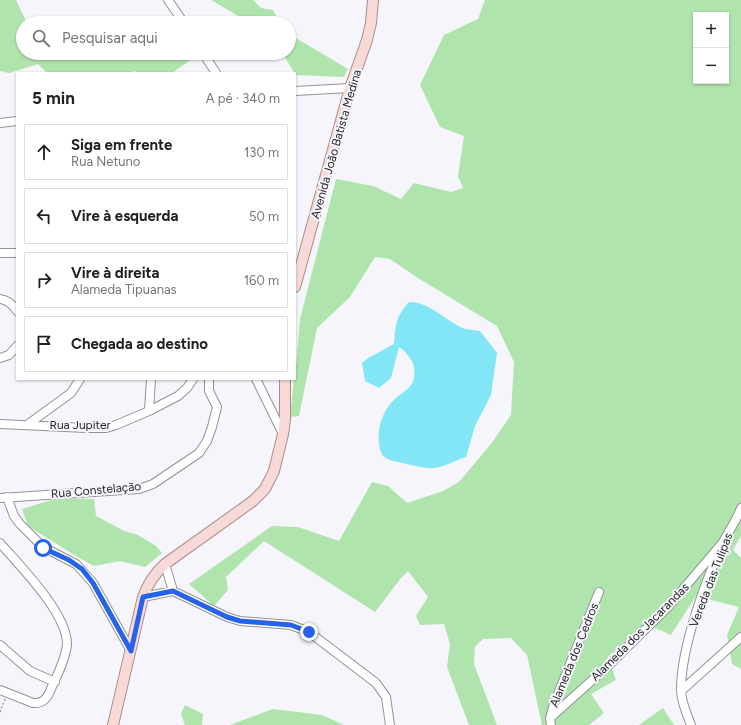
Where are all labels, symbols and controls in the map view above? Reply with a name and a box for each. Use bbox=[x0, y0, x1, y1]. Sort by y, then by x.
map controls bbox=[693, 12, 729, 84]
button: + bbox=[693, 12, 729, 48]
search box bbox=[16, 16, 296, 60]
icon: search bbox=[30, 27, 52, 49]
text: Pesquisar aqui bbox=[62, 29, 158, 47]
button: − bbox=[693, 48, 729, 84]
street label: Avenida João Batista Medina bbox=[308, 68, 364, 220]
text: 5 min bbox=[32, 88, 75, 108]
text: A pé · 340 m bbox=[206, 91, 280, 106]
text: Siga em frente bbox=[71, 136, 172, 154]
icon: ahead bbox=[33, 141, 55, 163]
text: 130 m bbox=[244, 145, 279, 160]
text: Rua Netuno bbox=[71, 154, 140, 169]
icon: left bbox=[33, 205, 55, 227]
text: Vire à esquerda bbox=[71, 207, 178, 225]
text: 50 m bbox=[249, 209, 279, 224]
text: Vire à direita bbox=[71, 264, 160, 282]
icon: right bbox=[33, 269, 55, 291]
text: 160 m bbox=[244, 273, 279, 288]
text: Alameda Tipuanas bbox=[71, 282, 177, 297]
icon: arrive bbox=[33, 333, 55, 355]
text: Chegada ao destino bbox=[71, 335, 208, 353]
street label: Rua Jupiter bbox=[49, 418, 111, 432]
street label: Rua Constelação bbox=[50, 479, 142, 501]
street label: Vereda das Tulipas bbox=[687, 531, 736, 629]
route start bbox=[34, 539, 52, 557]
street label: Alameda dos Jacarandas bbox=[588, 580, 692, 684]
street label: Alameda dos Cedros bbox=[547, 600, 601, 709]
route end bbox=[300, 623, 318, 641]

